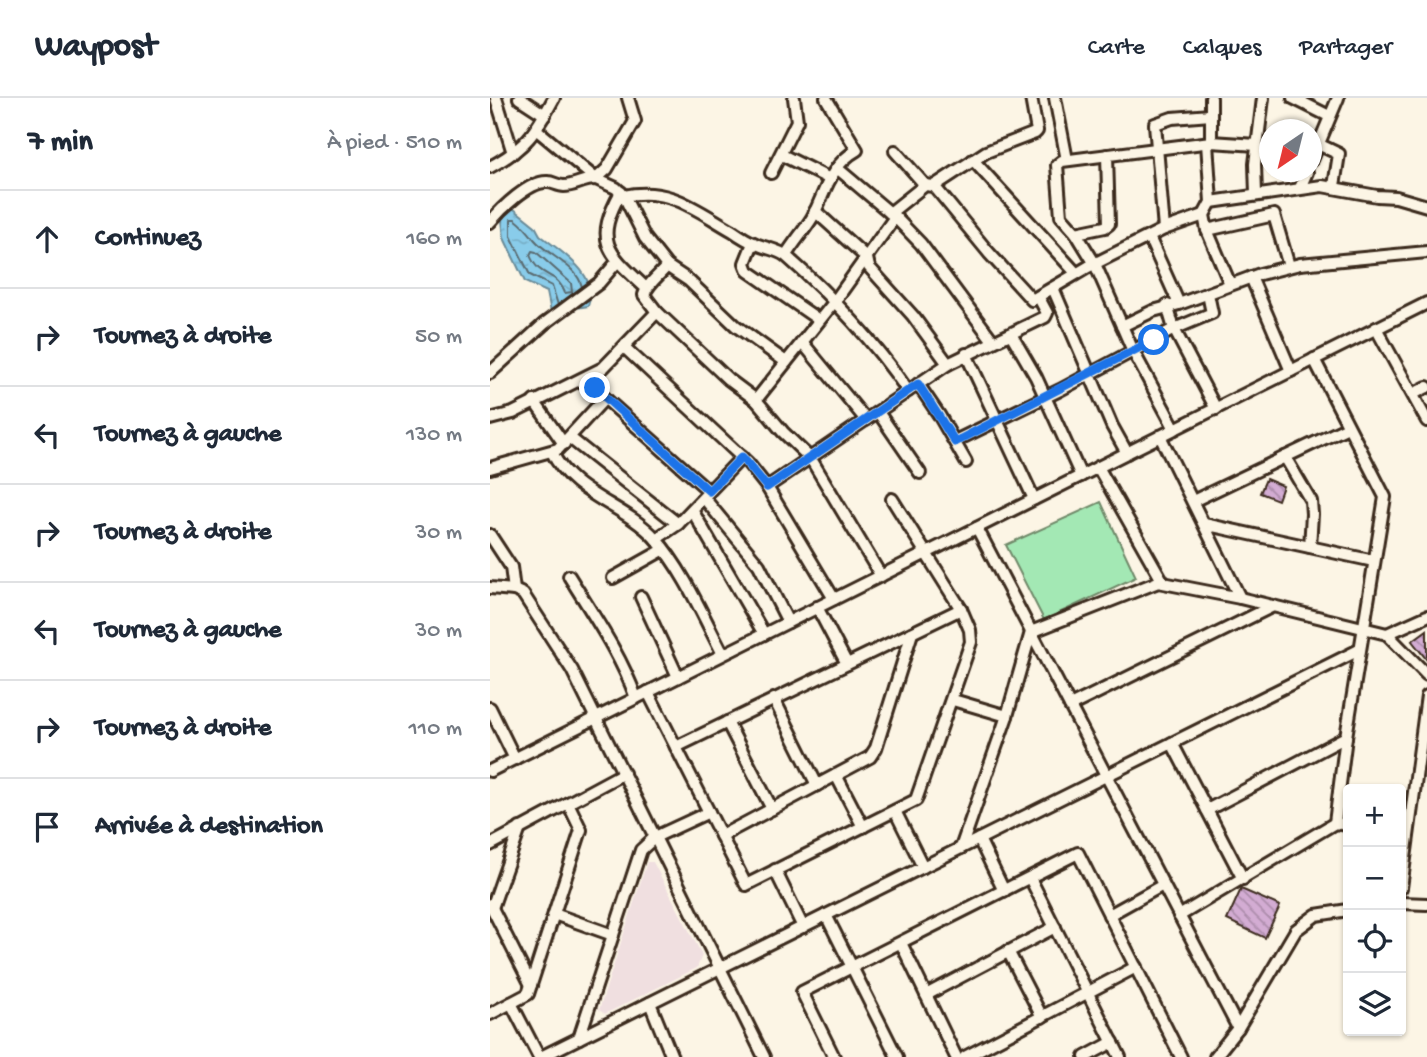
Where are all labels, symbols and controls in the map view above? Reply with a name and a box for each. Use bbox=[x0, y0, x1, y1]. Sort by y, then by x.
text: Waypost bbox=[35, 29, 157, 67]
text: Carte bbox=[1088, 34, 1145, 63]
text: Calques bbox=[1183, 34, 1261, 63]
text: Partager bbox=[1299, 34, 1392, 63]
north arrow bbox=[1259, 119, 1322, 182]
text: 7 min bbox=[28, 126, 93, 161]
text: À pied · 510 m bbox=[327, 130, 462, 157]
icon: ahead bbox=[28, 220, 66, 258]
text: Continuez bbox=[95, 224, 201, 255]
text: 160 m bbox=[406, 226, 462, 253]
icon: right bbox=[28, 318, 66, 356]
text: Tournez à droite bbox=[95, 322, 272, 353]
text: 50 m bbox=[415, 324, 462, 351]
route start bbox=[1138, 324, 1169, 355]
route end bbox=[579, 372, 610, 403]
icon: left bbox=[28, 416, 66, 454]
text: Tournez à gauche bbox=[95, 420, 282, 451]
text: 130 m bbox=[406, 422, 462, 449]
icon: right bbox=[28, 514, 66, 552]
text: Tournez à droite bbox=[95, 518, 272, 549]
text: 30 m bbox=[415, 520, 462, 547]
icon: left bbox=[28, 612, 66, 650]
text: Tournez à gauche bbox=[95, 616, 282, 647]
text: 30 m bbox=[415, 618, 462, 645]
icon: right bbox=[28, 710, 66, 748]
text: Tournez à droite bbox=[95, 714, 272, 745]
text: 110 m bbox=[409, 716, 462, 743]
map controls bbox=[1343, 784, 1406, 1036]
button: + bbox=[1343, 784, 1406, 847]
icon: arrive bbox=[28, 808, 66, 846]
text: Arrivée à destination bbox=[95, 812, 323, 843]
button: − bbox=[1343, 847, 1406, 910]
button: locate bbox=[1343, 910, 1406, 973]
button: layers bbox=[1343, 973, 1406, 1036]

